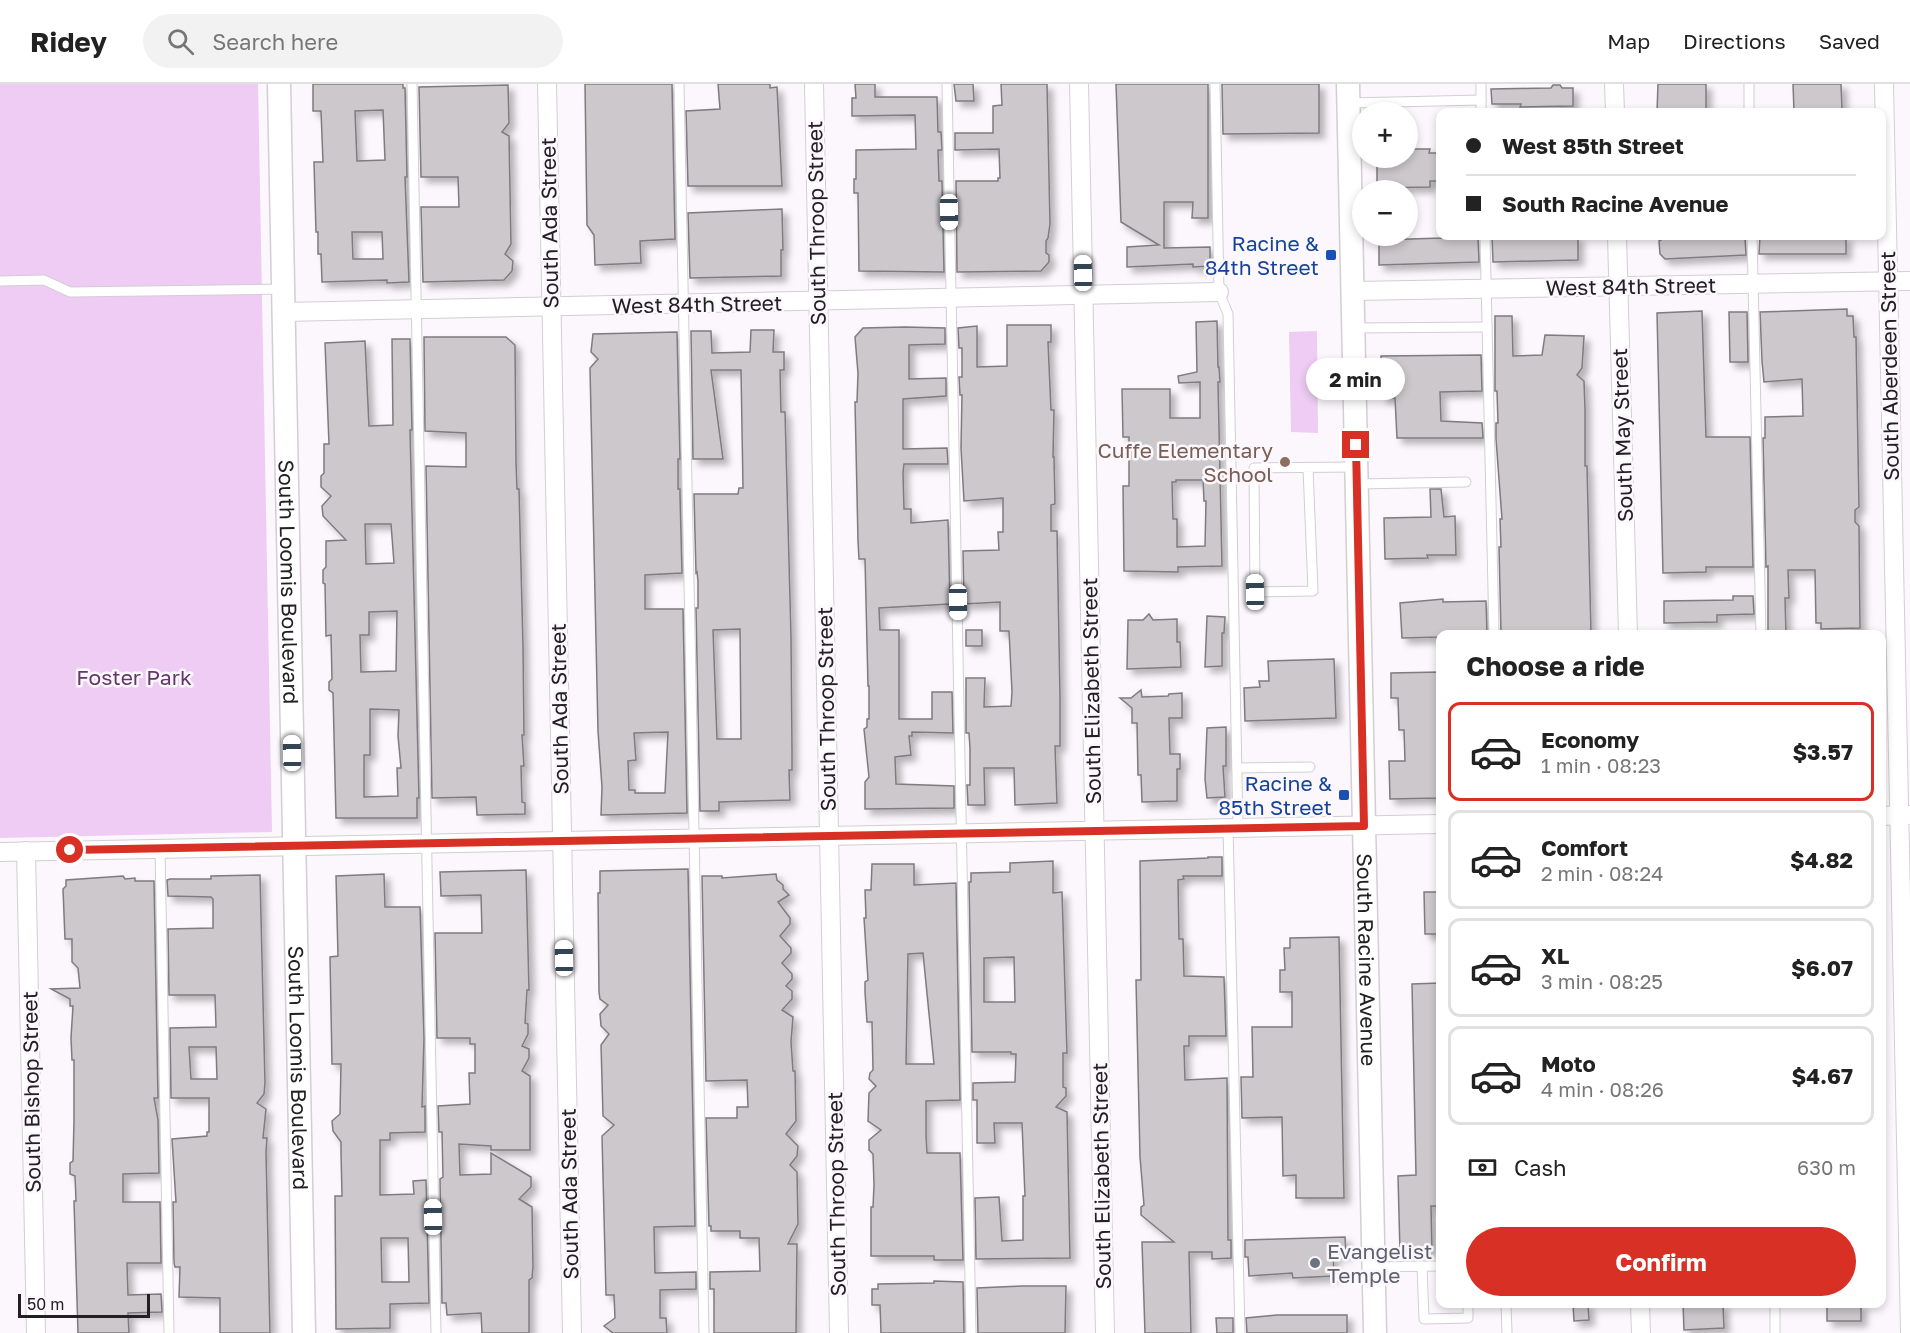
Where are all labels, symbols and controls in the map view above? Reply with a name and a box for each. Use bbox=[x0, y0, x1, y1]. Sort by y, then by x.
search box bbox=[143, 14, 563, 68]
text: Ridey bbox=[30, 25, 107, 58]
icon: search bbox=[164, 25, 197, 58]
text: Search here bbox=[212, 28, 338, 55]
text: Map bbox=[1607, 28, 1650, 54]
text: Directions bbox=[1683, 28, 1786, 54]
text: Saved bbox=[1819, 28, 1880, 54]
map controls bbox=[1352, 102, 1418, 246]
button: + bbox=[1352, 102, 1418, 168]
street label: South Throop Street bbox=[801, 120, 831, 326]
text: West 85th Street bbox=[1502, 132, 1684, 159]
street label: South Ada Street bbox=[535, 137, 563, 309]
button: − bbox=[1352, 180, 1418, 246]
text: South Racine Avenue bbox=[1502, 190, 1728, 217]
car bbox=[940, 194, 958, 230]
place label: Racine & 84th Street bbox=[1205, 230, 1319, 280]
marker: Racine & 84th Street bbox=[1324, 248, 1338, 262]
street label: South Aberdeen Street bbox=[1874, 251, 1904, 481]
car bbox=[1074, 255, 1092, 291]
street label: West 84th Street bbox=[1545, 272, 1717, 300]
street label: West 84th Street bbox=[611, 290, 783, 318]
street label: South May Street bbox=[1606, 348, 1638, 522]
callout: 2 min bbox=[1306, 358, 1406, 400]
text: 2 min bbox=[1329, 367, 1382, 391]
route end bbox=[1342, 431, 1369, 458]
place label: Cuffe Elementary School bbox=[1097, 437, 1273, 487]
marker: Cuffe Elementary School bbox=[1278, 455, 1292, 469]
street label: South Loomis Boulevard bbox=[274, 459, 304, 704]
car bbox=[1246, 574, 1264, 610]
street label: South Elizabeth Street bbox=[1076, 577, 1106, 805]
car bbox=[949, 584, 967, 620]
street label: South Throop Street bbox=[811, 606, 841, 812]
street label: South Ada Street bbox=[545, 623, 573, 795]
text: Choose a ride bbox=[1466, 650, 1645, 682]
park label: Foster Park bbox=[76, 664, 192, 690]
icon: car bbox=[1469, 725, 1523, 779]
text: Economy bbox=[1541, 726, 1639, 753]
car bbox=[283, 735, 301, 771]
text: $3.57 bbox=[1792, 738, 1853, 765]
text: 1 min · 08:23 bbox=[1541, 753, 1661, 777]
place label: Racine & 85th Street bbox=[1218, 770, 1332, 820]
marker: Racine & 85th Street bbox=[1337, 788, 1351, 802]
icon: car bbox=[1469, 833, 1523, 887]
text: Comfort bbox=[1541, 834, 1628, 861]
route start bbox=[56, 836, 83, 863]
text: $4.82 bbox=[1790, 846, 1853, 873]
street label: South Racine Avenue bbox=[1352, 853, 1382, 1067]
text: 2 min · 08:24 bbox=[1541, 861, 1663, 885]
car bbox=[555, 940, 573, 976]
icon: car bbox=[1469, 941, 1523, 995]
text: XL bbox=[1541, 942, 1569, 969]
street label: South Loomis Boulevard bbox=[283, 945, 314, 1190]
text: $6.07 bbox=[1791, 954, 1853, 981]
text: 3 min · 08:25 bbox=[1541, 969, 1663, 993]
street label: South Bishop Street bbox=[16, 991, 46, 1193]
icon: car bbox=[1469, 1049, 1523, 1103]
text: Moto bbox=[1541, 1050, 1596, 1077]
street label: South Elizabeth Street bbox=[1086, 1062, 1116, 1290]
text: $4.67 bbox=[1792, 1062, 1853, 1089]
text: 4 min · 08:26 bbox=[1541, 1077, 1664, 1101]
street label: South Throop Street bbox=[821, 1091, 851, 1297]
street label: South Ada Street bbox=[555, 1108, 583, 1280]
icon: cash bbox=[1466, 1151, 1499, 1184]
text: Cash bbox=[1514, 1154, 1567, 1181]
text: 630 m bbox=[1797, 1155, 1856, 1179]
car bbox=[424, 1199, 442, 1235]
button: Confirm bbox=[1466, 1227, 1856, 1296]
place label: Evangelist Temple bbox=[1327, 1238, 1432, 1288]
marker: Evangelist Temple bbox=[1308, 1256, 1322, 1270]
scale bar bbox=[18, 1291, 150, 1318]
text: 50 m bbox=[27, 1294, 64, 1314]

